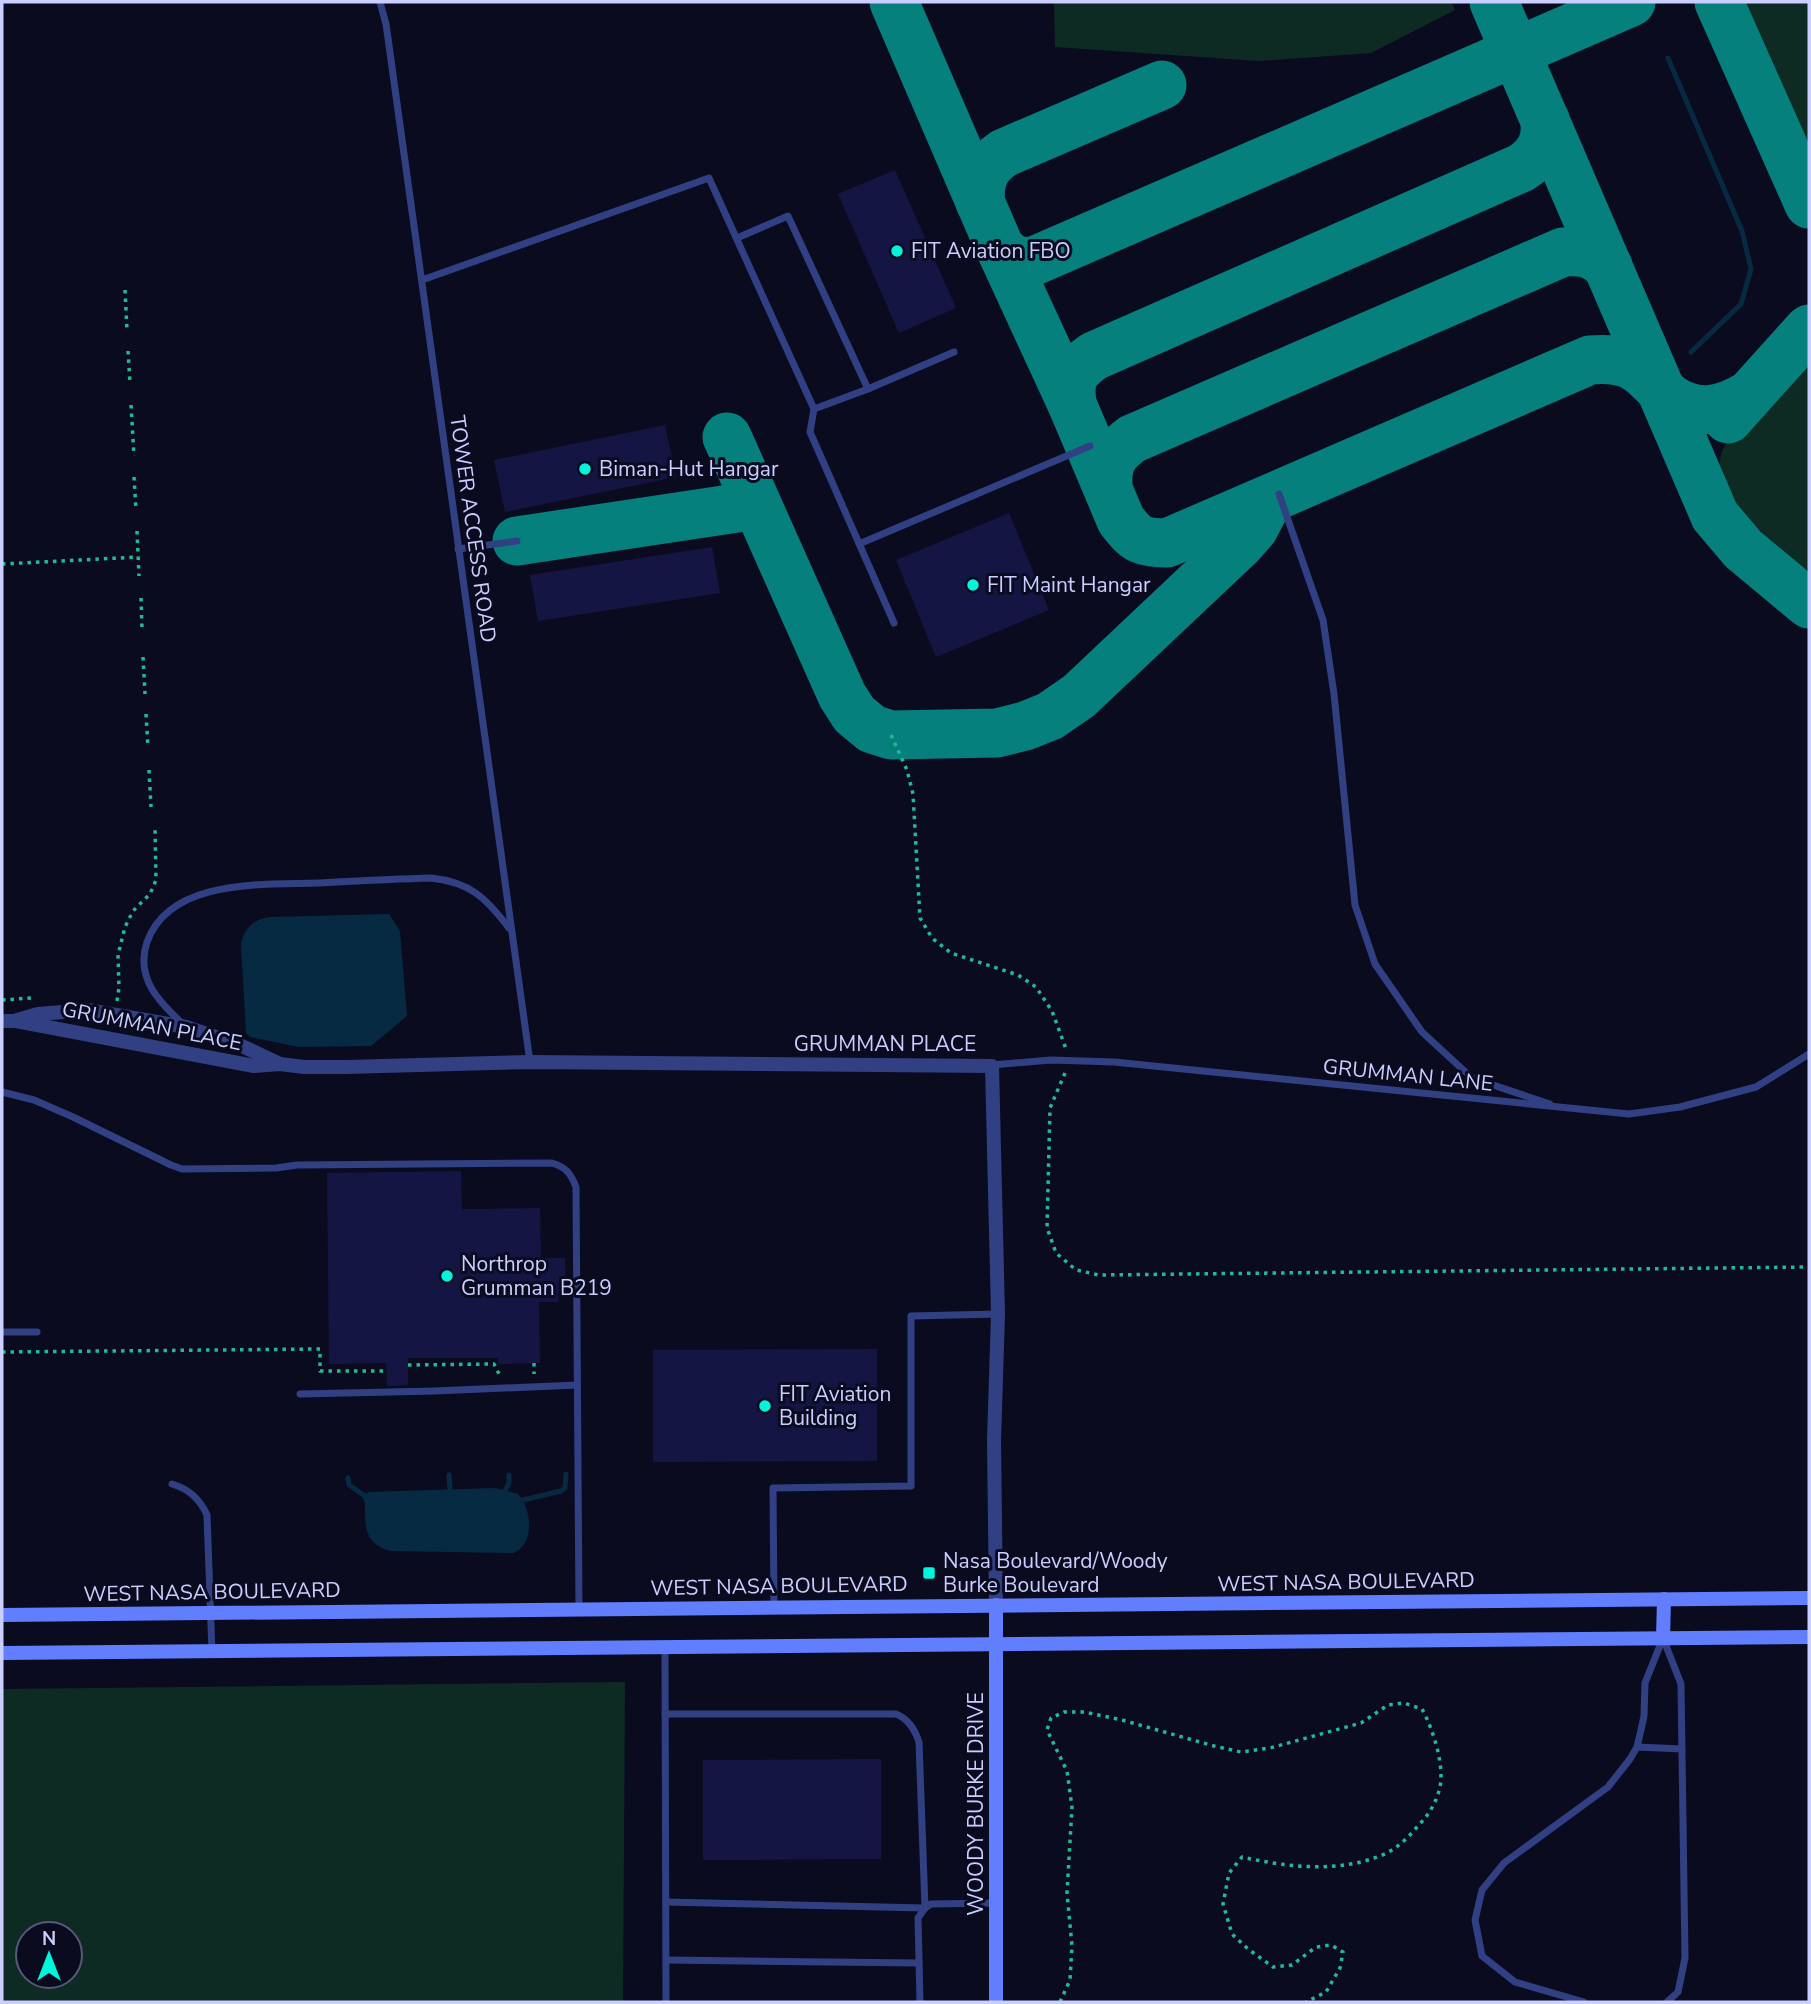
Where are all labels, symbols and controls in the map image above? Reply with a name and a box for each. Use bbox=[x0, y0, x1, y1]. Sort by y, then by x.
place label: FIT Aviation FBO bbox=[911, 237, 1071, 265]
marker: FIT Aviation FBO bbox=[889, 243, 905, 259]
street label: TOWER ACCESS ROAD bbox=[443, 414, 503, 644]
place label: Biman-Hut Hangar bbox=[599, 455, 779, 483]
marker: Biman-Hut Hangar bbox=[577, 461, 593, 477]
place label: FIT Maint Hangar bbox=[987, 571, 1151, 599]
marker: FIT Maint Hangar bbox=[965, 577, 981, 593]
street label: GRUMMAN PLACE bbox=[60, 995, 244, 1057]
street label: GRUMMAN PLACE bbox=[794, 1030, 976, 1058]
street label: GRUMMAN LANE bbox=[1322, 1052, 1494, 1098]
place label: Northrop Grumman B219 bbox=[461, 1250, 612, 1302]
marker: Northrop Grumman B219 bbox=[439, 1268, 455, 1284]
place label: FIT Aviation Building bbox=[779, 1380, 891, 1432]
marker: FIT Aviation Building bbox=[757, 1398, 773, 1414]
place label: Nasa Boulevard/Woody Burke Boulevard bbox=[943, 1547, 1168, 1599]
marker: Nasa Boulevard/Woody Burke Boulevard bbox=[921, 1565, 937, 1581]
street label: WEST NASA BOULEVARD bbox=[1217, 1566, 1475, 1598]
street label: WEST NASA BOULEVARD bbox=[650, 1570, 908, 1602]
street label: WEST NASA BOULEVARD bbox=[83, 1576, 341, 1608]
street label: WOODY BURKE DRIVE bbox=[962, 1692, 990, 1916]
north arrow bbox=[14, 1920, 84, 1990]
text: N bbox=[42, 1926, 56, 1952]

